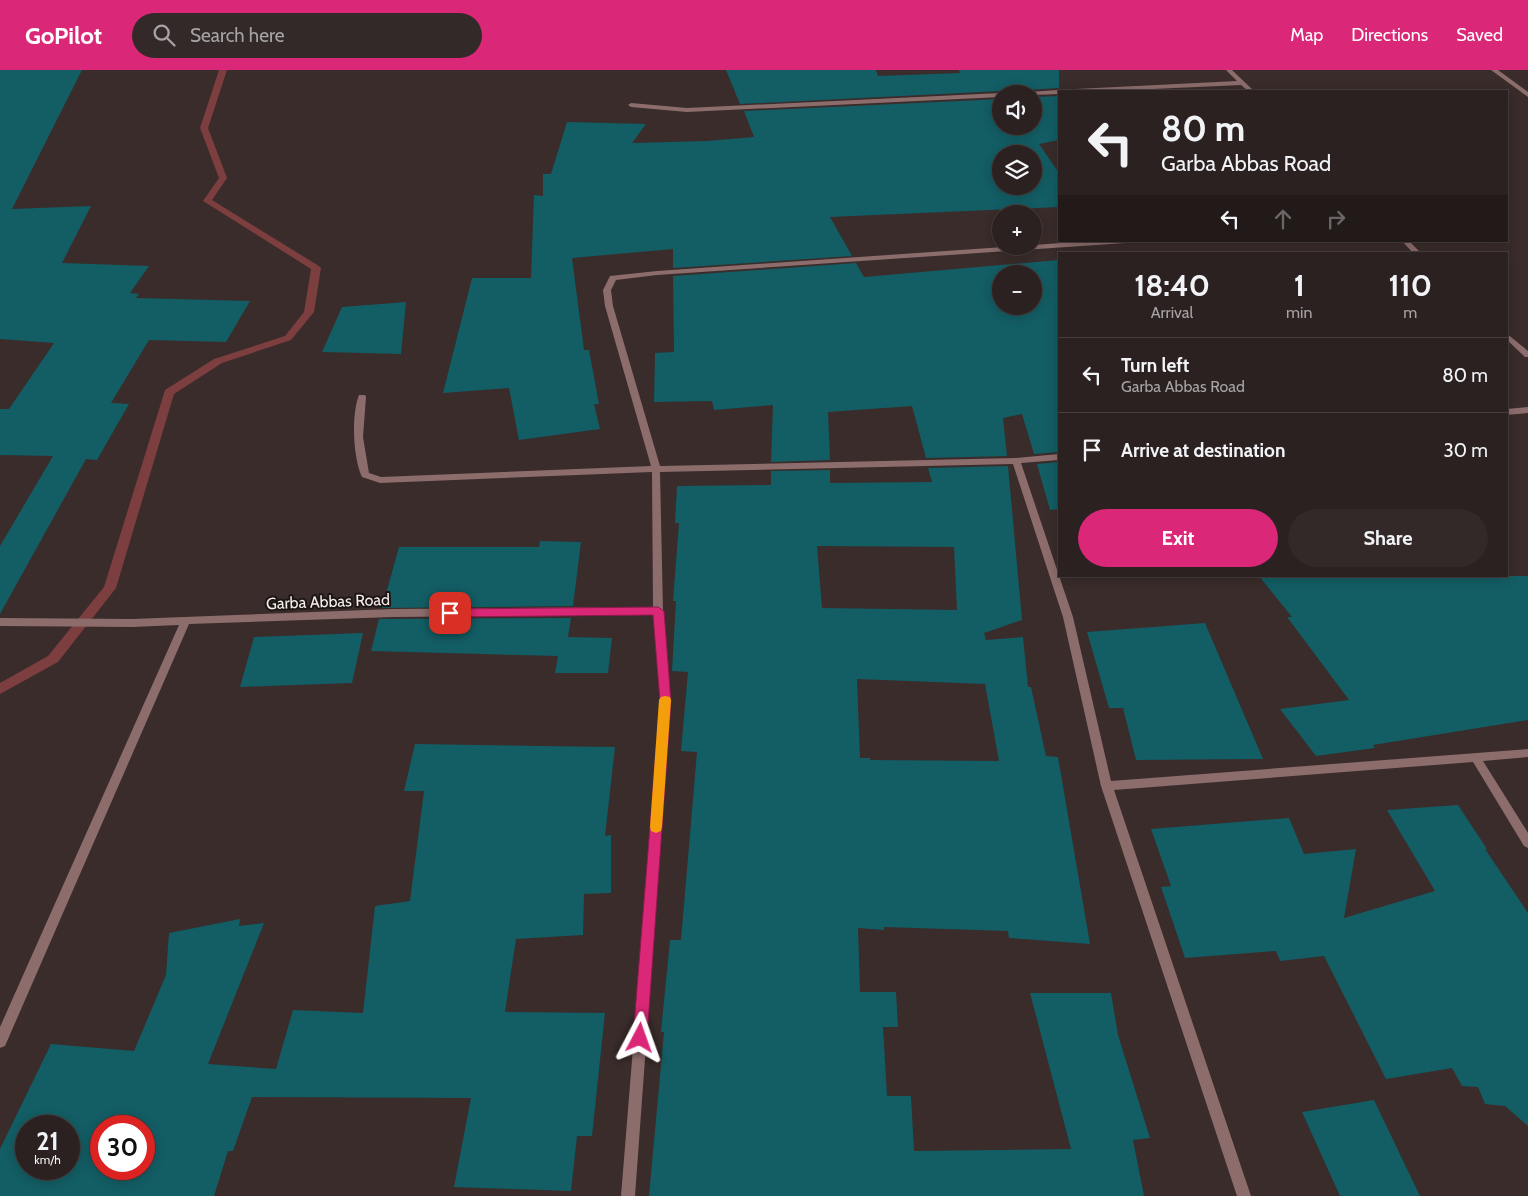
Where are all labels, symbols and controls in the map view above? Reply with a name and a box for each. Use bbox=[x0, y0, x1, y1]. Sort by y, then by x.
search box bbox=[132, 13, 482, 58]
text: GoPilot bbox=[25, 21, 102, 50]
icon: search bbox=[150, 21, 178, 49]
text: Search here bbox=[190, 24, 284, 47]
text: Map bbox=[1290, 24, 1323, 46]
text: Directions bbox=[1351, 24, 1428, 46]
text: Saved bbox=[1456, 24, 1503, 46]
map controls bbox=[992, 85, 1042, 315]
button: sound bbox=[992, 85, 1042, 135]
text: 80 m bbox=[1161, 107, 1245, 150]
icon: left bbox=[1078, 110, 1143, 175]
button: layers bbox=[992, 145, 1042, 195]
text: Garba Abbas Road bbox=[1161, 150, 1331, 177]
button: + bbox=[992, 205, 1042, 255]
icon: left bbox=[1216, 205, 1244, 233]
icon: ahead bbox=[1269, 205, 1297, 233]
icon: right bbox=[1322, 205, 1350, 233]
button: − bbox=[992, 265, 1042, 315]
text: 18:40 bbox=[1134, 267, 1210, 304]
text: 1 bbox=[1294, 267, 1305, 304]
text: 110 bbox=[1389, 267, 1432, 304]
text: Arrival bbox=[1151, 303, 1193, 322]
text: min bbox=[1286, 303, 1312, 322]
text: m bbox=[1403, 303, 1417, 322]
text: Turn left bbox=[1121, 354, 1189, 377]
icon: left bbox=[1078, 361, 1106, 389]
text: 80 m bbox=[1442, 364, 1488, 387]
text: Garba Abbas Road bbox=[1121, 377, 1245, 396]
icon: arrive bbox=[1078, 436, 1106, 464]
text: Arrive at destination bbox=[1121, 439, 1285, 462]
text: 30 m bbox=[1444, 439, 1488, 462]
button: Exit bbox=[1078, 509, 1278, 567]
button: Share bbox=[1288, 509, 1488, 567]
street label: Garba Abbas Road bbox=[266, 590, 390, 613]
pin bbox=[429, 592, 471, 634]
icon: arrive bbox=[436, 599, 464, 627]
position arrow bbox=[613, 1011, 665, 1063]
speed limit sign: 30 bbox=[90, 1115, 155, 1180]
text: 21 bbox=[36, 1126, 59, 1156]
text: km/h bbox=[34, 1152, 61, 1167]

